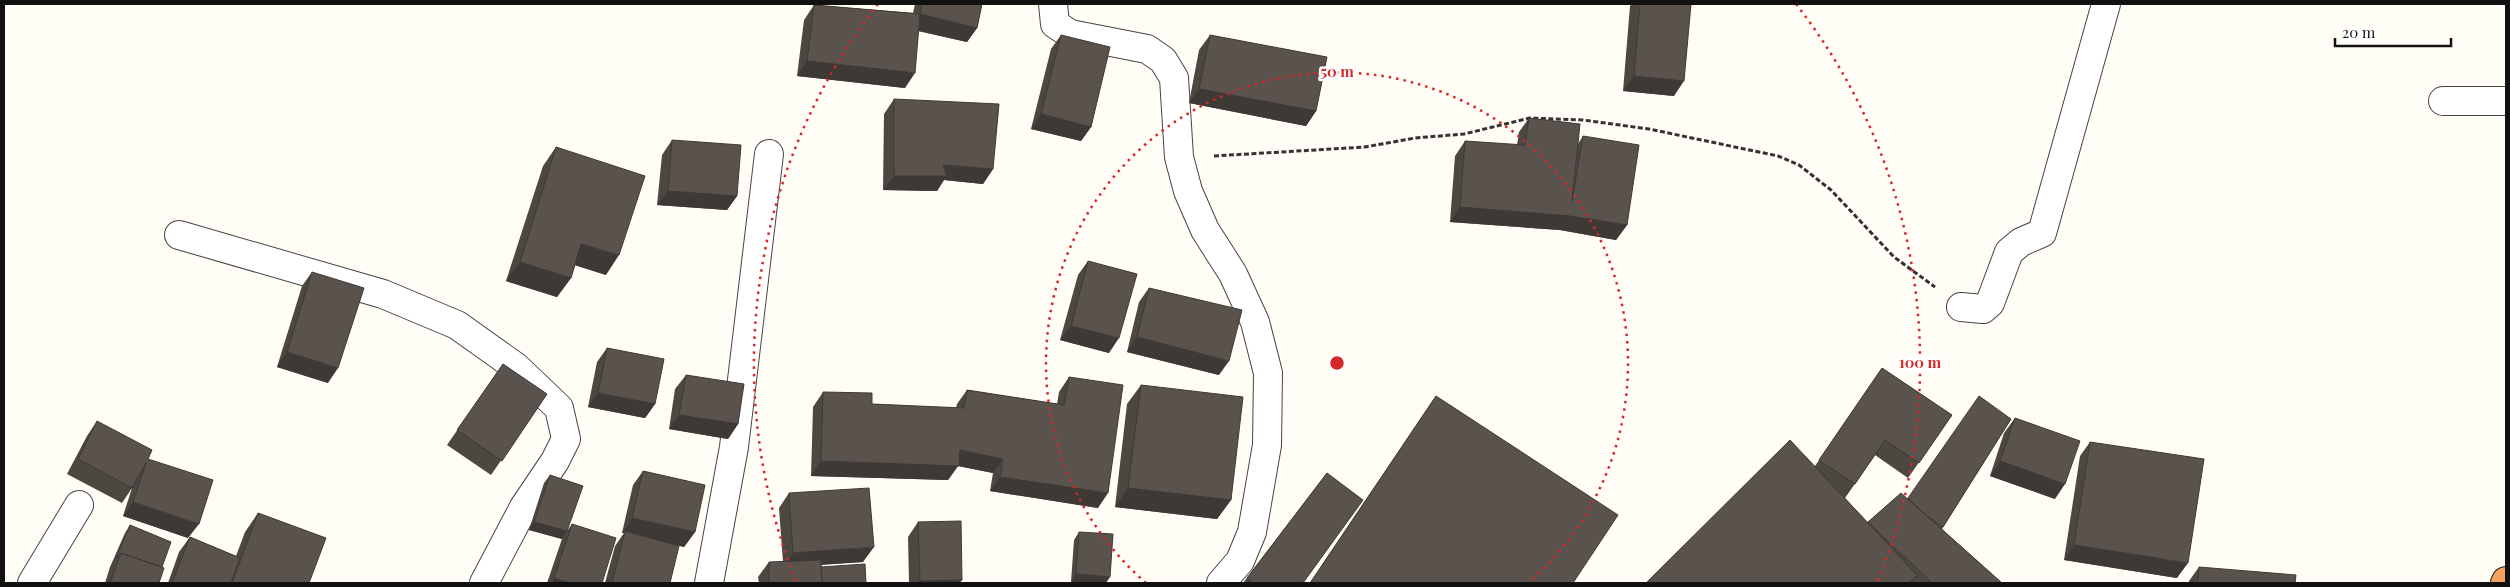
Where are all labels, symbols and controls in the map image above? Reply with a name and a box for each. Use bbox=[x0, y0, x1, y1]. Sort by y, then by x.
scale bar bbox=[2335, 15, 2451, 47]
text: 20 m bbox=[2342, 22, 2376, 42]
text: 50 m bbox=[1320, 61, 1354, 81]
text: 100 m bbox=[1899, 352, 1942, 372]
centre of rings bbox=[1328, 354, 1346, 372]

